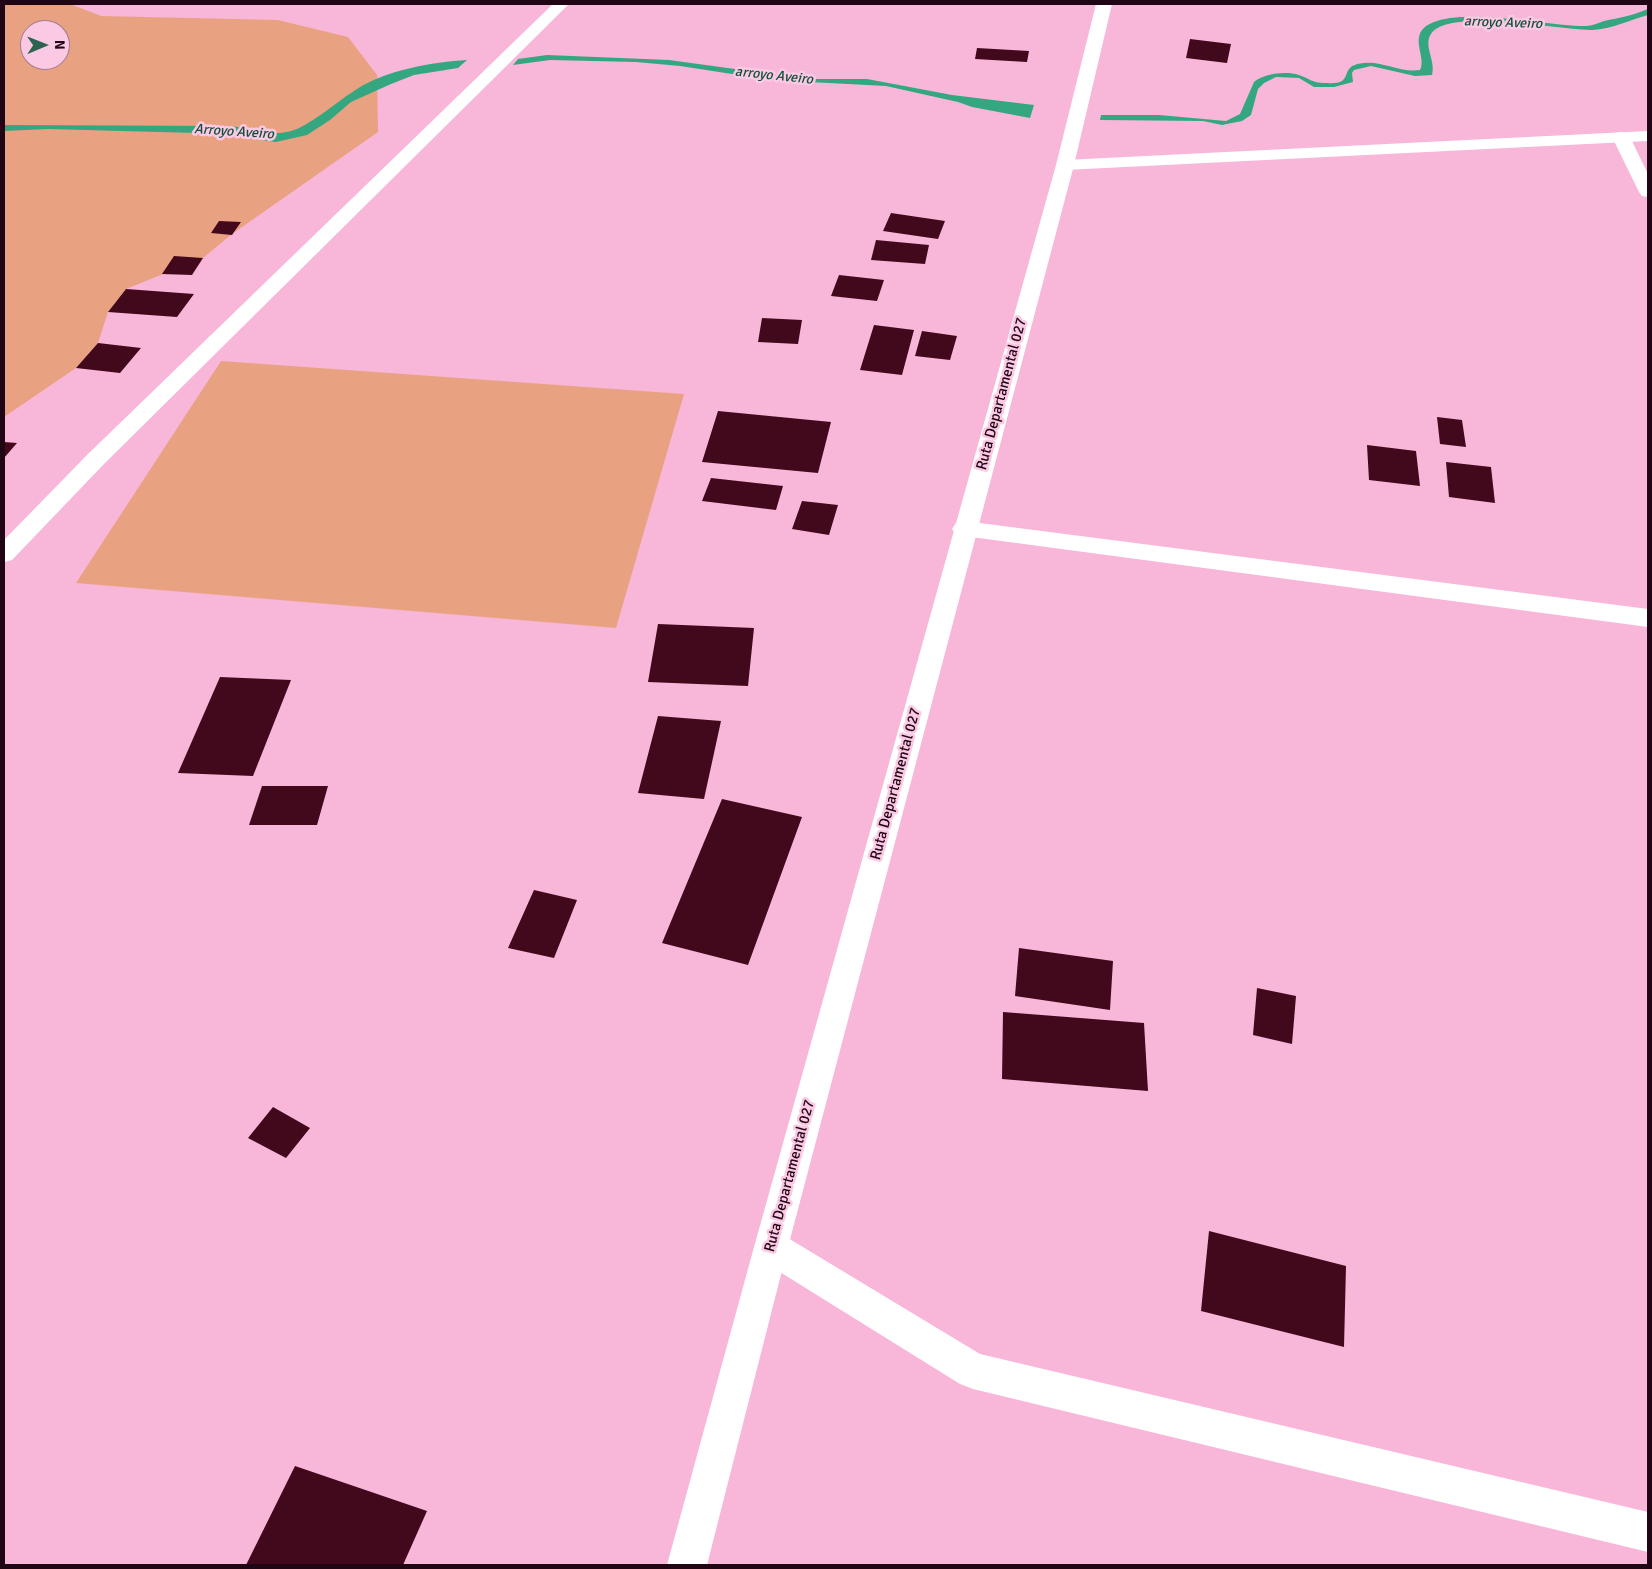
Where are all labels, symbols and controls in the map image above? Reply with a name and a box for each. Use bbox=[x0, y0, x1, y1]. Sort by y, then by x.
water label: arroyo Aveiro bbox=[1464, 13, 1542, 33]
north arrow bbox=[20, 20, 70, 70]
text: N bbox=[51, 40, 68, 50]
water label: arroyo Aveiro bbox=[734, 64, 814, 88]
water label: Arroyo Aveiro bbox=[194, 121, 274, 143]
street label: Ruta Departamental 027 bbox=[973, 316, 1031, 472]
street label: Ruta Departamental 027 bbox=[867, 706, 925, 862]
street label: Ruta Departamental 027 bbox=[761, 1098, 819, 1254]

